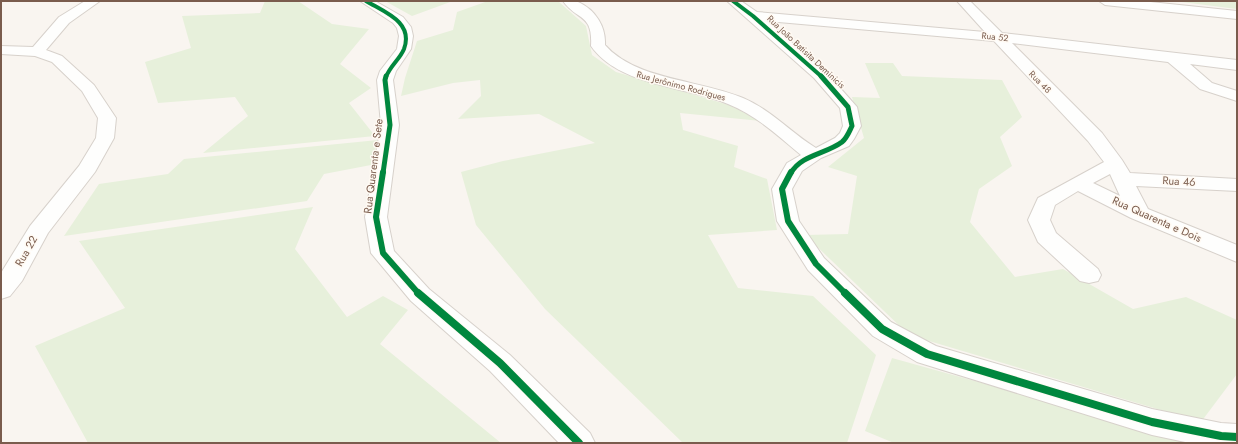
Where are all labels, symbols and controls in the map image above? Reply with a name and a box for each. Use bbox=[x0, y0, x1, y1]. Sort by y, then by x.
street label: Rua João Batisita Deminicis bbox=[764, 12, 848, 92]
street label: Rua 52 bbox=[981, 29, 1009, 44]
street label: Rua Jerônimo Rodrigues bbox=[635, 67, 727, 104]
street label: Rua 48 bbox=[1026, 68, 1055, 96]
street label: Rua Quarenta e Sete bbox=[359, 117, 387, 214]
street label: Rua 46 bbox=[1162, 172, 1196, 190]
street label: Rua Quarenta e Dois bbox=[1110, 192, 1205, 246]
street label: Rua 22 bbox=[11, 233, 41, 269]

